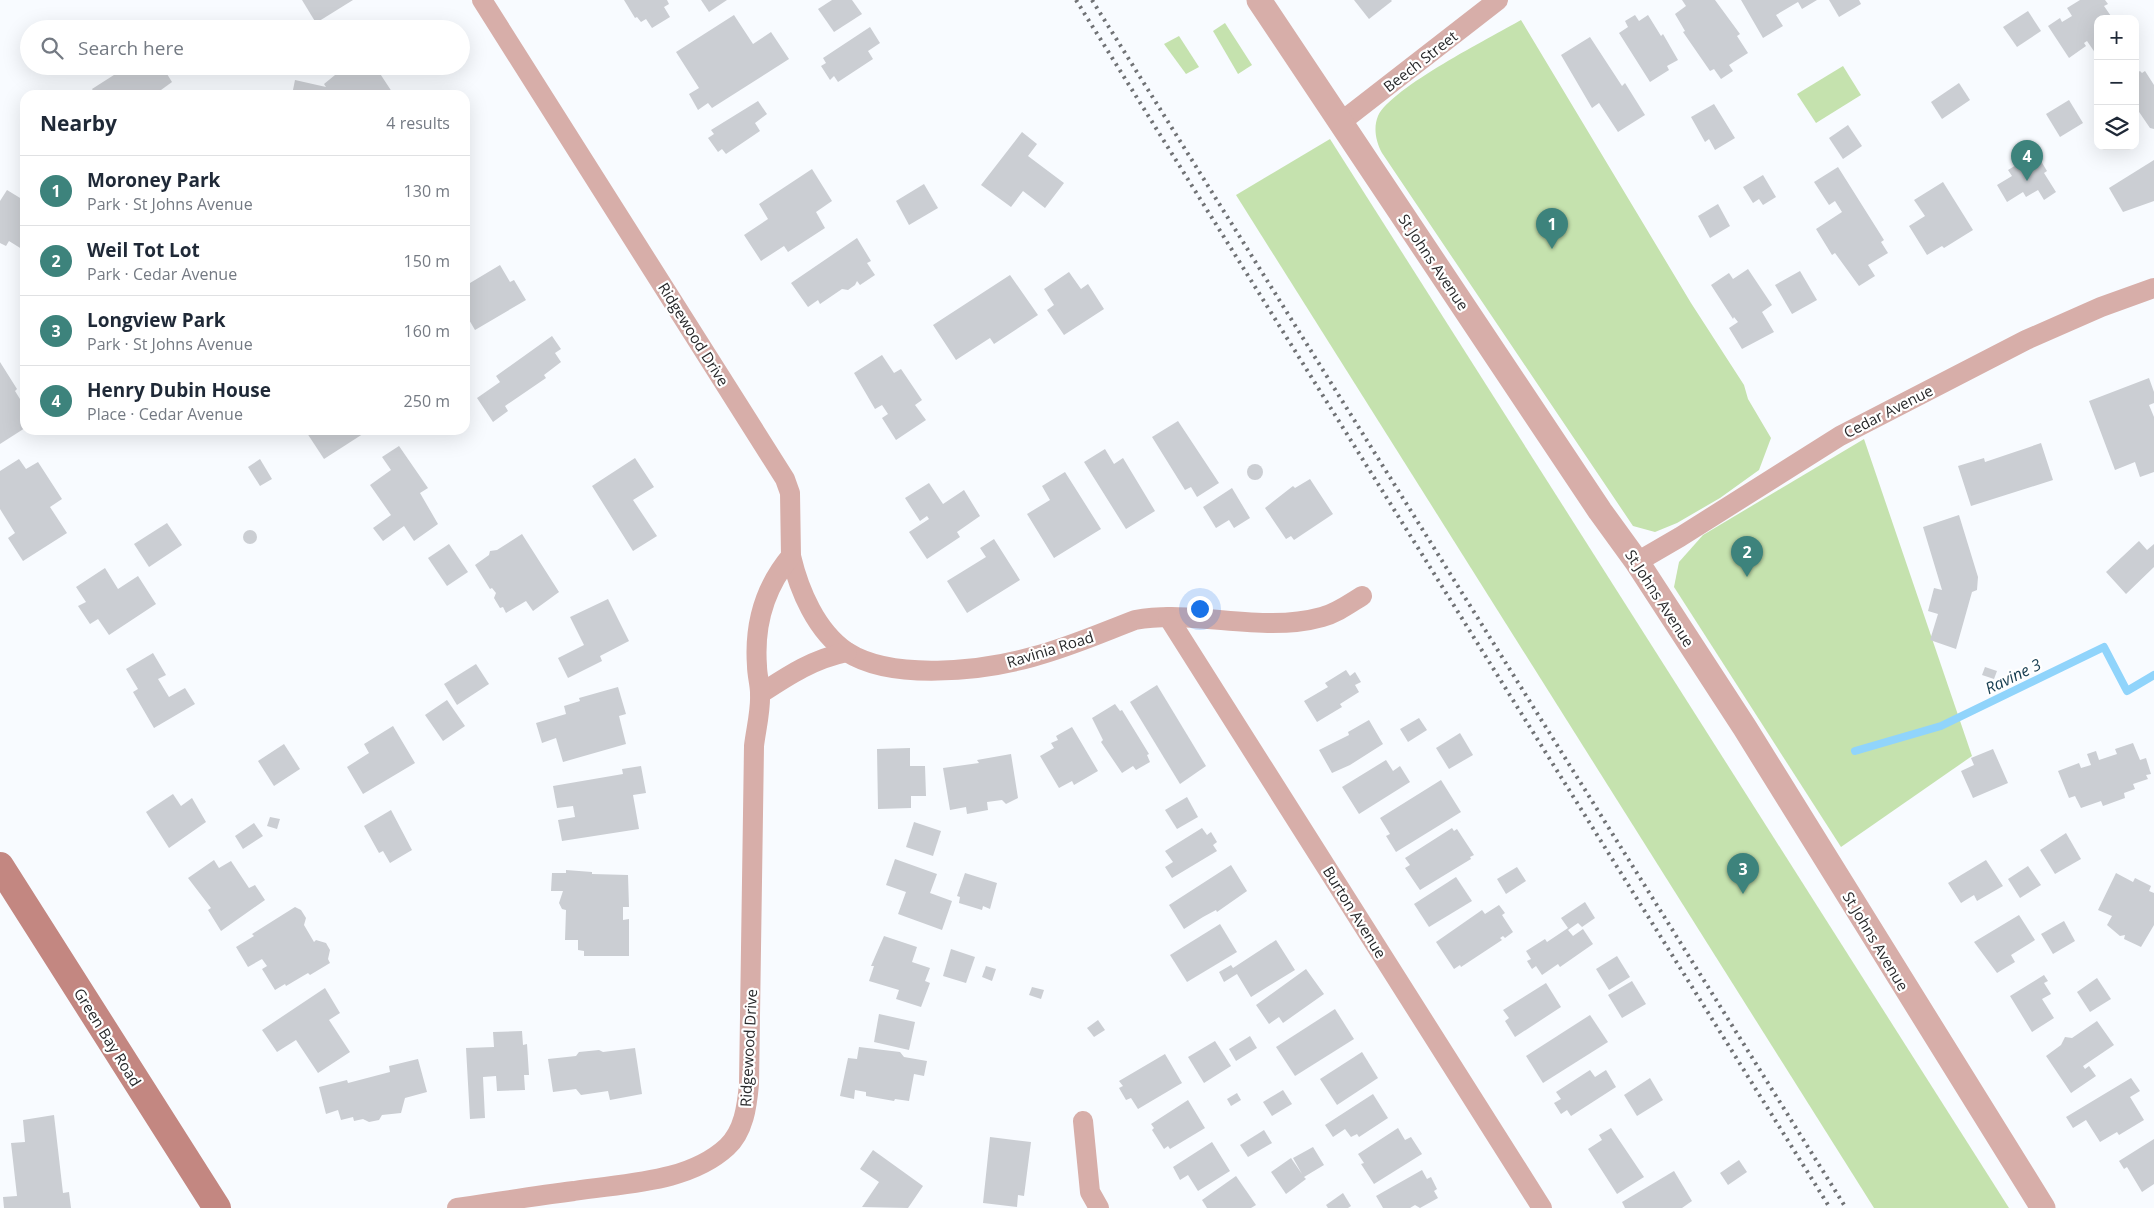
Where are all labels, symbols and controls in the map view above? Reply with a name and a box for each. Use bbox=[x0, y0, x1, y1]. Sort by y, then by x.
map controls bbox=[2094, 15, 2139, 150]
button: + bbox=[2094, 15, 2139, 60]
search box bbox=[20, 20, 470, 75]
street label: Beech Street bbox=[1379, 26, 1461, 96]
icon: search bbox=[38, 34, 66, 62]
text: Search here bbox=[78, 35, 184, 61]
button: − bbox=[2094, 60, 2139, 105]
button: layers bbox=[2094, 105, 2139, 150]
text: Nearby bbox=[40, 109, 117, 137]
text: 4 results bbox=[386, 112, 450, 134]
pin: 4 bbox=[2011, 140, 2043, 181]
text: Moroney Park bbox=[87, 167, 220, 193]
text: 1 bbox=[51, 180, 61, 202]
text: 130 m bbox=[404, 180, 450, 202]
text: Park · St Johns Avenue bbox=[87, 193, 253, 215]
pin: 1 bbox=[1536, 208, 1568, 249]
street label: St Johns Avenue bbox=[1394, 210, 1474, 314]
text: Weil Tot Lot bbox=[87, 237, 200, 263]
text: 2 bbox=[51, 250, 61, 272]
text: 150 m bbox=[404, 250, 450, 272]
text: Park · Cedar Avenue bbox=[87, 263, 237, 285]
street label: Ridgewood Drive bbox=[654, 279, 734, 389]
text: Longview Park bbox=[87, 307, 226, 333]
text: 3 bbox=[51, 320, 61, 342]
text: 160 m bbox=[404, 320, 450, 342]
text: Park · St Johns Avenue bbox=[87, 333, 253, 355]
text: Henry Dubin House bbox=[87, 377, 271, 403]
street label: Cedar Avenue bbox=[1840, 380, 1936, 442]
text: 4 bbox=[51, 390, 61, 412]
text: 250 m bbox=[404, 390, 450, 412]
text: Place · Cedar Avenue bbox=[87, 403, 243, 425]
pin: 2 bbox=[1731, 536, 1763, 577]
street label: St Johns Avenue bbox=[1621, 546, 1699, 650]
your location bbox=[1187, 596, 1213, 622]
street label: Ravinia Road bbox=[1004, 626, 1096, 672]
water label: Ravine 3 bbox=[1981, 653, 2045, 699]
pin: 3 bbox=[1727, 853, 1759, 894]
street label: Burton Avenue bbox=[1319, 862, 1391, 962]
street label: St Johns Avenue bbox=[1839, 888, 1913, 994]
street label: Green Bay Road bbox=[70, 984, 146, 1090]
street label: Ridgewood Drive bbox=[735, 988, 761, 1108]

